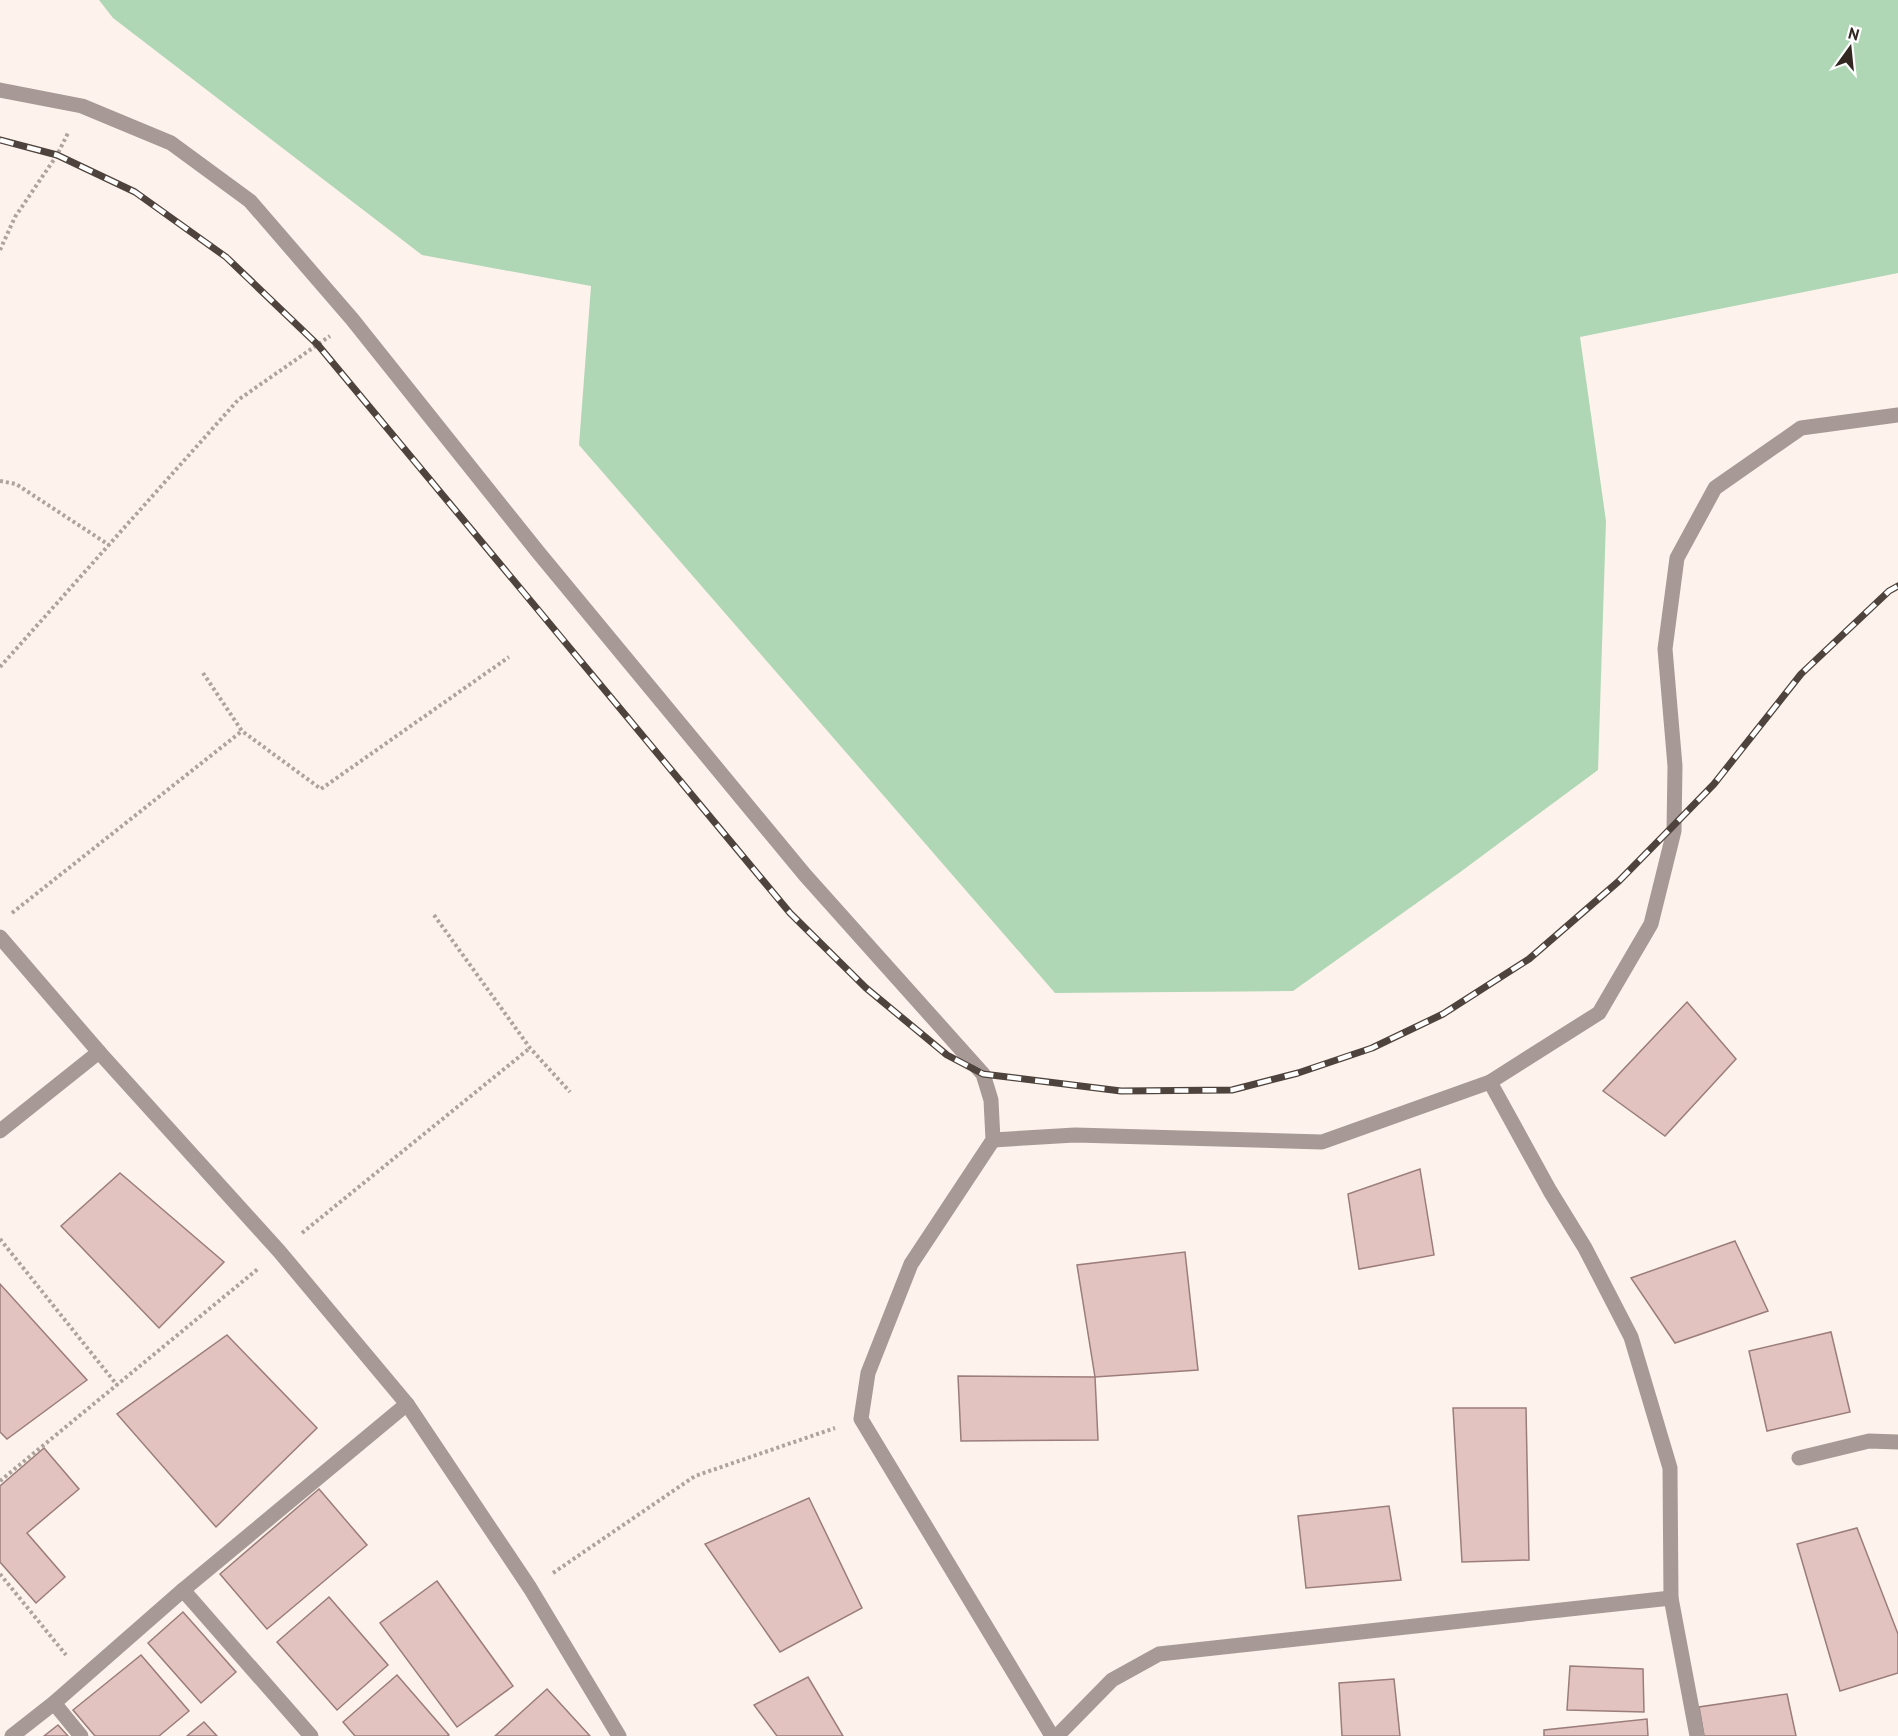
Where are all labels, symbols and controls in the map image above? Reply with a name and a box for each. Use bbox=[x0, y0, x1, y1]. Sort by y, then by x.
north arrow bbox=[1820, 18, 1880, 78]
text: N bbox=[1846, 22, 1862, 45]

